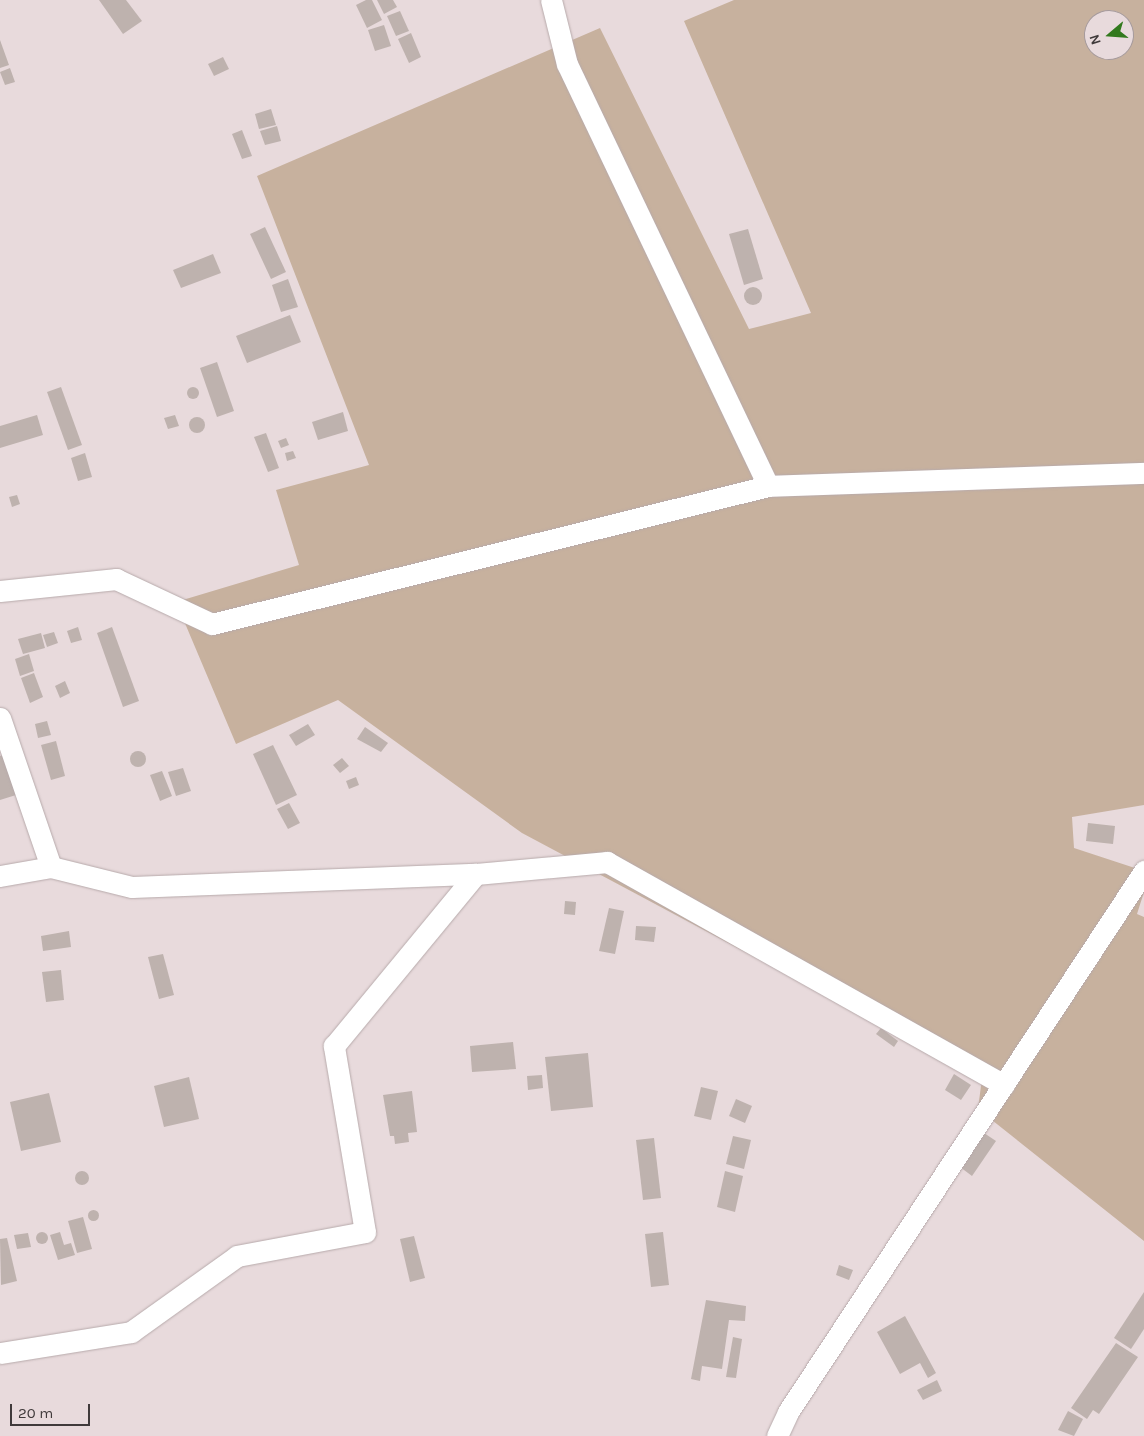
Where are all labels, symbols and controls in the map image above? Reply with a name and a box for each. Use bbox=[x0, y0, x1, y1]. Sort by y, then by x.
north arrow bbox=[1084, 10, 1134, 60]
text: N bbox=[1086, 32, 1105, 47]
scale bar bbox=[12, 1394, 92, 1426]
text: 20 m bbox=[18, 1404, 53, 1422]

